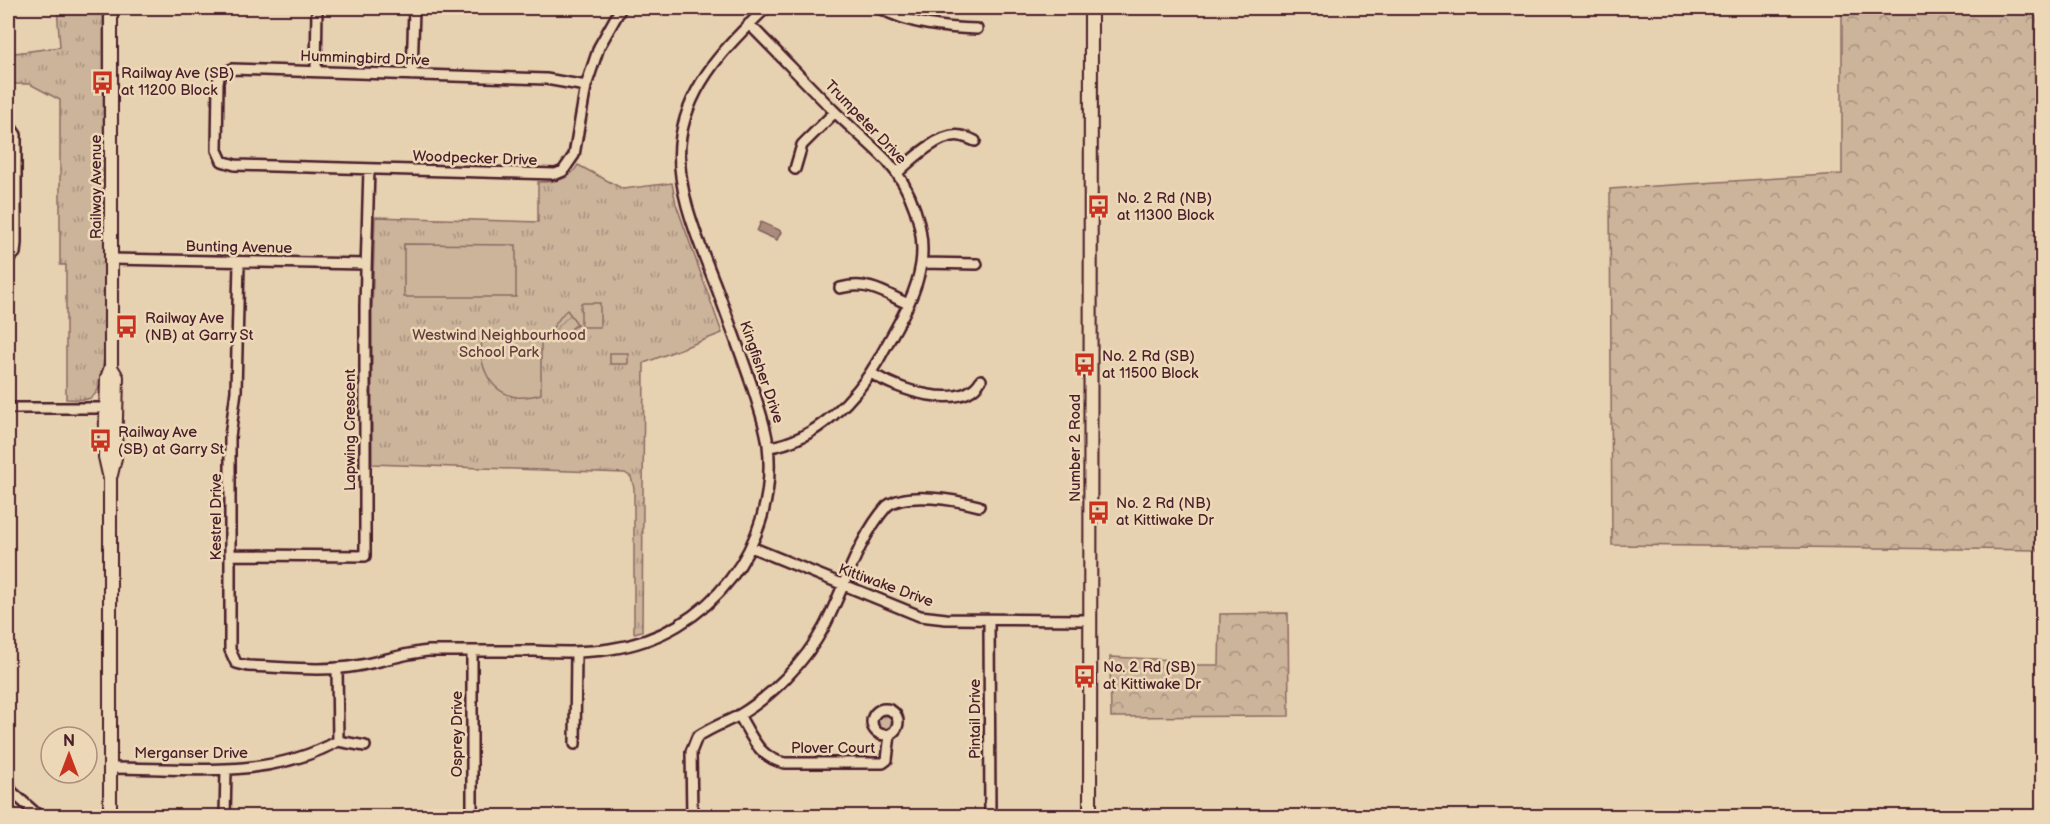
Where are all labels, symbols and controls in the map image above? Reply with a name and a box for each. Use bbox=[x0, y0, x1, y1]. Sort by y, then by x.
street label: Hummingbird Drive bbox=[300, 47, 430, 70]
place label: Railway Ave (SB) at 11200 Block bbox=[121, 64, 234, 100]
bus stop icon: Railway Ave (SB) at 11200 Block bbox=[90, 69, 116, 95]
street label: Trumpeter Drive bbox=[821, 76, 911, 169]
street label: Railway Avenue bbox=[87, 135, 106, 239]
street label: Woodpecker Drive bbox=[412, 147, 538, 170]
place label: No. 2 Rd (NB) at 11300 Block bbox=[1117, 189, 1215, 225]
bus stop icon: No. 2 Rd (NB) at 11300 Block bbox=[1086, 194, 1112, 220]
street label: Bunting Avenue bbox=[185, 237, 293, 258]
place label: Railway Ave (NB) at Garry St bbox=[145, 309, 254, 345]
bus stop icon: Railway Ave (NB) at Garry St bbox=[114, 314, 140, 340]
street label: Kingfisher Drive bbox=[735, 319, 788, 426]
park label: Westwind Neighbourhood School Park bbox=[412, 326, 586, 362]
place label: No. 2 Rd (SB) at 11500 Block bbox=[1102, 347, 1199, 383]
bus stop icon: No. 2 Rd (SB) at 11500 Block bbox=[1071, 352, 1097, 378]
street label: Lapwing Crescent bbox=[341, 369, 360, 491]
street label: Number 2 Road bbox=[1066, 394, 1085, 502]
place label: Railway Ave (SB) at Garry St bbox=[118, 423, 224, 459]
bus stop icon: Railway Ave (SB) at Garry St bbox=[87, 428, 113, 454]
street label: Kestrel Drive bbox=[207, 473, 226, 561]
place label: No. 2 Rd (NB) at Kittiwake Dr bbox=[1116, 494, 1214, 530]
bus stop icon: No. 2 Rd (NB) at Kittiwake Dr bbox=[1085, 499, 1111, 525]
street label: Kittiwake Drive bbox=[836, 559, 936, 611]
place label: No. 2 Rd (SB) at Kittiwake Dr bbox=[1103, 658, 1201, 694]
bus stop icon: No. 2 Rd (SB) at Kittiwake Dr bbox=[1072, 663, 1098, 689]
street label: Pintail Drive bbox=[966, 679, 985, 759]
street label: Osprey Drive bbox=[448, 691, 467, 777]
north arrow bbox=[39, 725, 99, 785]
text: N bbox=[63, 732, 75, 751]
street label: Plover Court bbox=[791, 739, 875, 758]
street label: Merganser Drive bbox=[134, 744, 248, 763]

